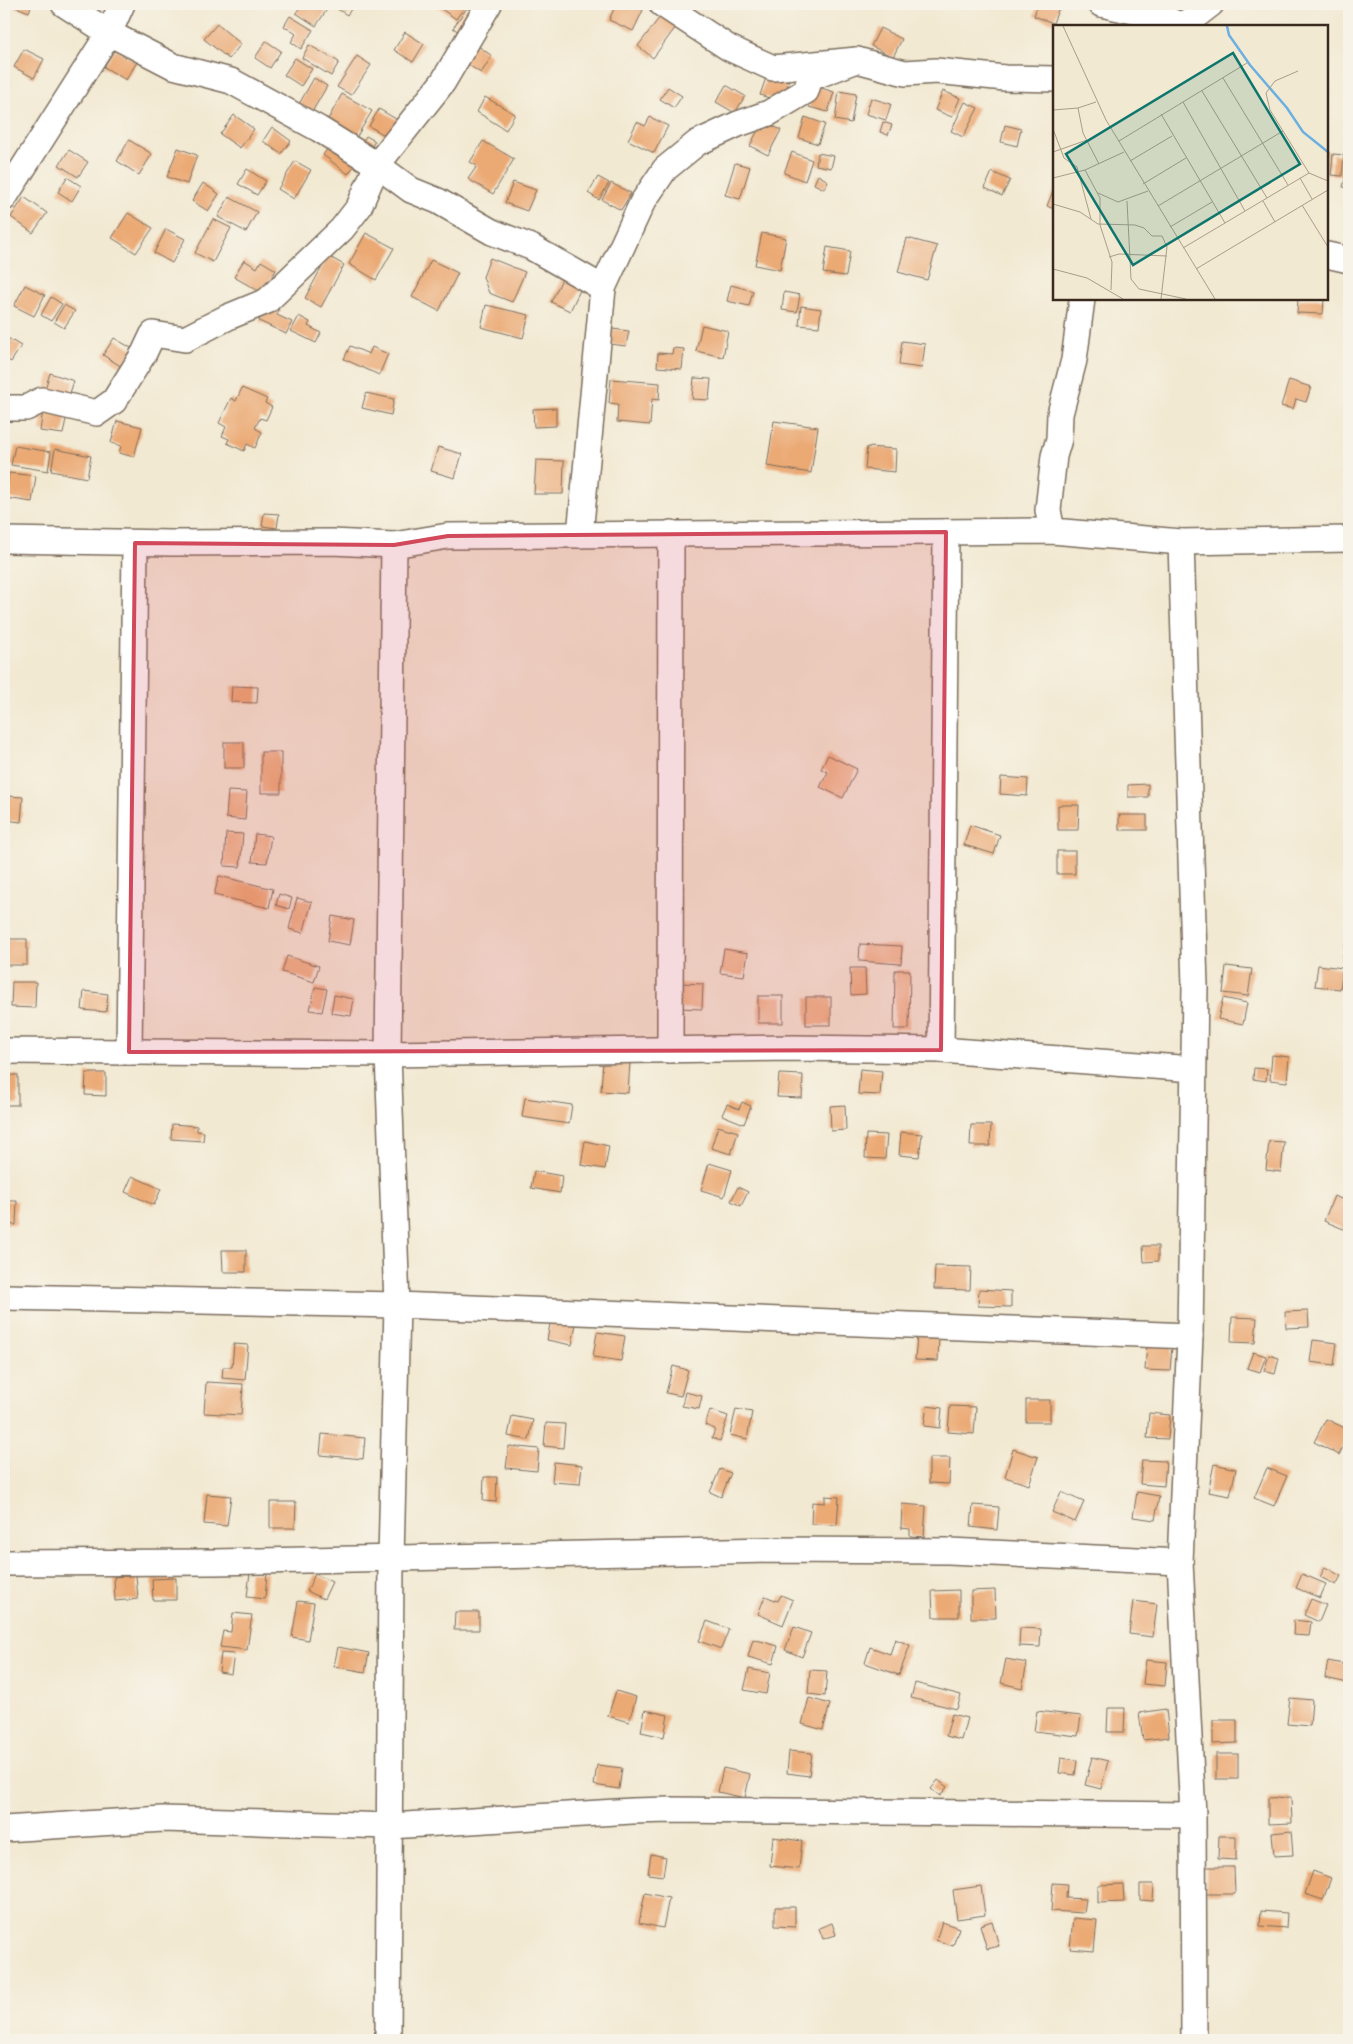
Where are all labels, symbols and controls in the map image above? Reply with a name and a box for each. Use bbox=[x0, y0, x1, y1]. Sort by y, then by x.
inset map bbox=[1053, 25, 1328, 300]

